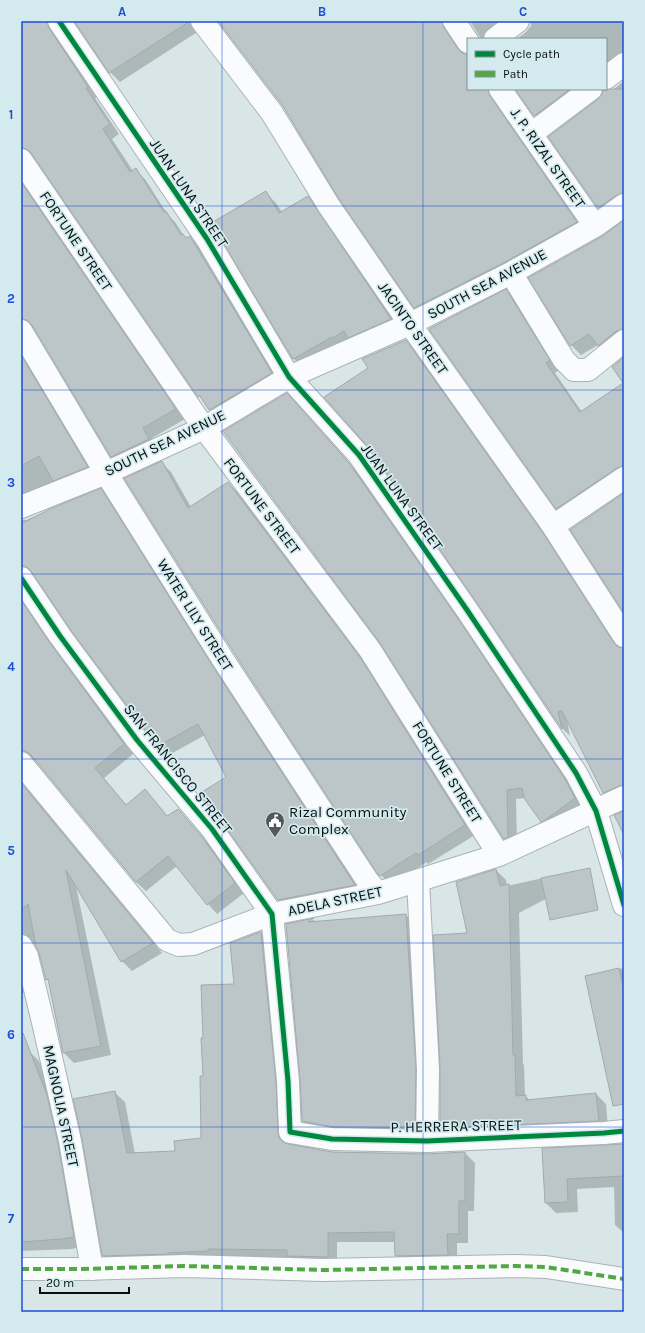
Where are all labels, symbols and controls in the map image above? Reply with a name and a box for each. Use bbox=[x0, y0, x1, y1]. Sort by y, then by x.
text: A bbox=[118, 4, 126, 19]
text: B bbox=[318, 4, 326, 19]
text: C bbox=[519, 4, 527, 19]
legend bbox=[467, 38, 607, 90]
text: Cycle path bbox=[503, 47, 560, 61]
text: Path bbox=[503, 67, 528, 81]
street label: J. P. RIZAL STREET bbox=[507, 104, 590, 212]
text: 1 bbox=[9, 107, 13, 122]
street label: JUAN LUNA STREET bbox=[146, 135, 232, 251]
street label: FORTUNE STREET bbox=[36, 188, 116, 295]
street label: SOUTH SEA AVENUE bbox=[424, 245, 550, 323]
street label: JACINTO STREET bbox=[374, 278, 452, 378]
text: 2 bbox=[7, 291, 15, 306]
street label: SOUTH SEA AVENUE bbox=[101, 406, 229, 480]
street label: JUAN LUNA STREET bbox=[357, 440, 447, 554]
street label: FORTUNE STREET bbox=[220, 454, 305, 558]
text: 3 bbox=[7, 475, 15, 490]
street label: WATER LILY STREET bbox=[153, 556, 237, 675]
text: 4 bbox=[7, 659, 15, 674]
street label: SAN FRANCISCO STREET bbox=[120, 700, 236, 838]
street label: FORTUNE STREET bbox=[409, 718, 486, 827]
place label: Rizal Community Complex bbox=[289, 803, 406, 838]
public building icon: Rizal Community Complex bbox=[264, 810, 286, 838]
text: 5 bbox=[7, 843, 15, 858]
street label: ADELA STREET bbox=[286, 882, 384, 920]
text: 6 bbox=[7, 1027, 15, 1042]
street label: MAGNOLIA STREET bbox=[39, 1043, 83, 1169]
street label: P. HERRERA STREET bbox=[390, 1116, 522, 1136]
text: 7 bbox=[8, 1211, 15, 1226]
scale bar bbox=[40, 1269, 129, 1295]
text: 20 m bbox=[46, 1276, 74, 1290]

